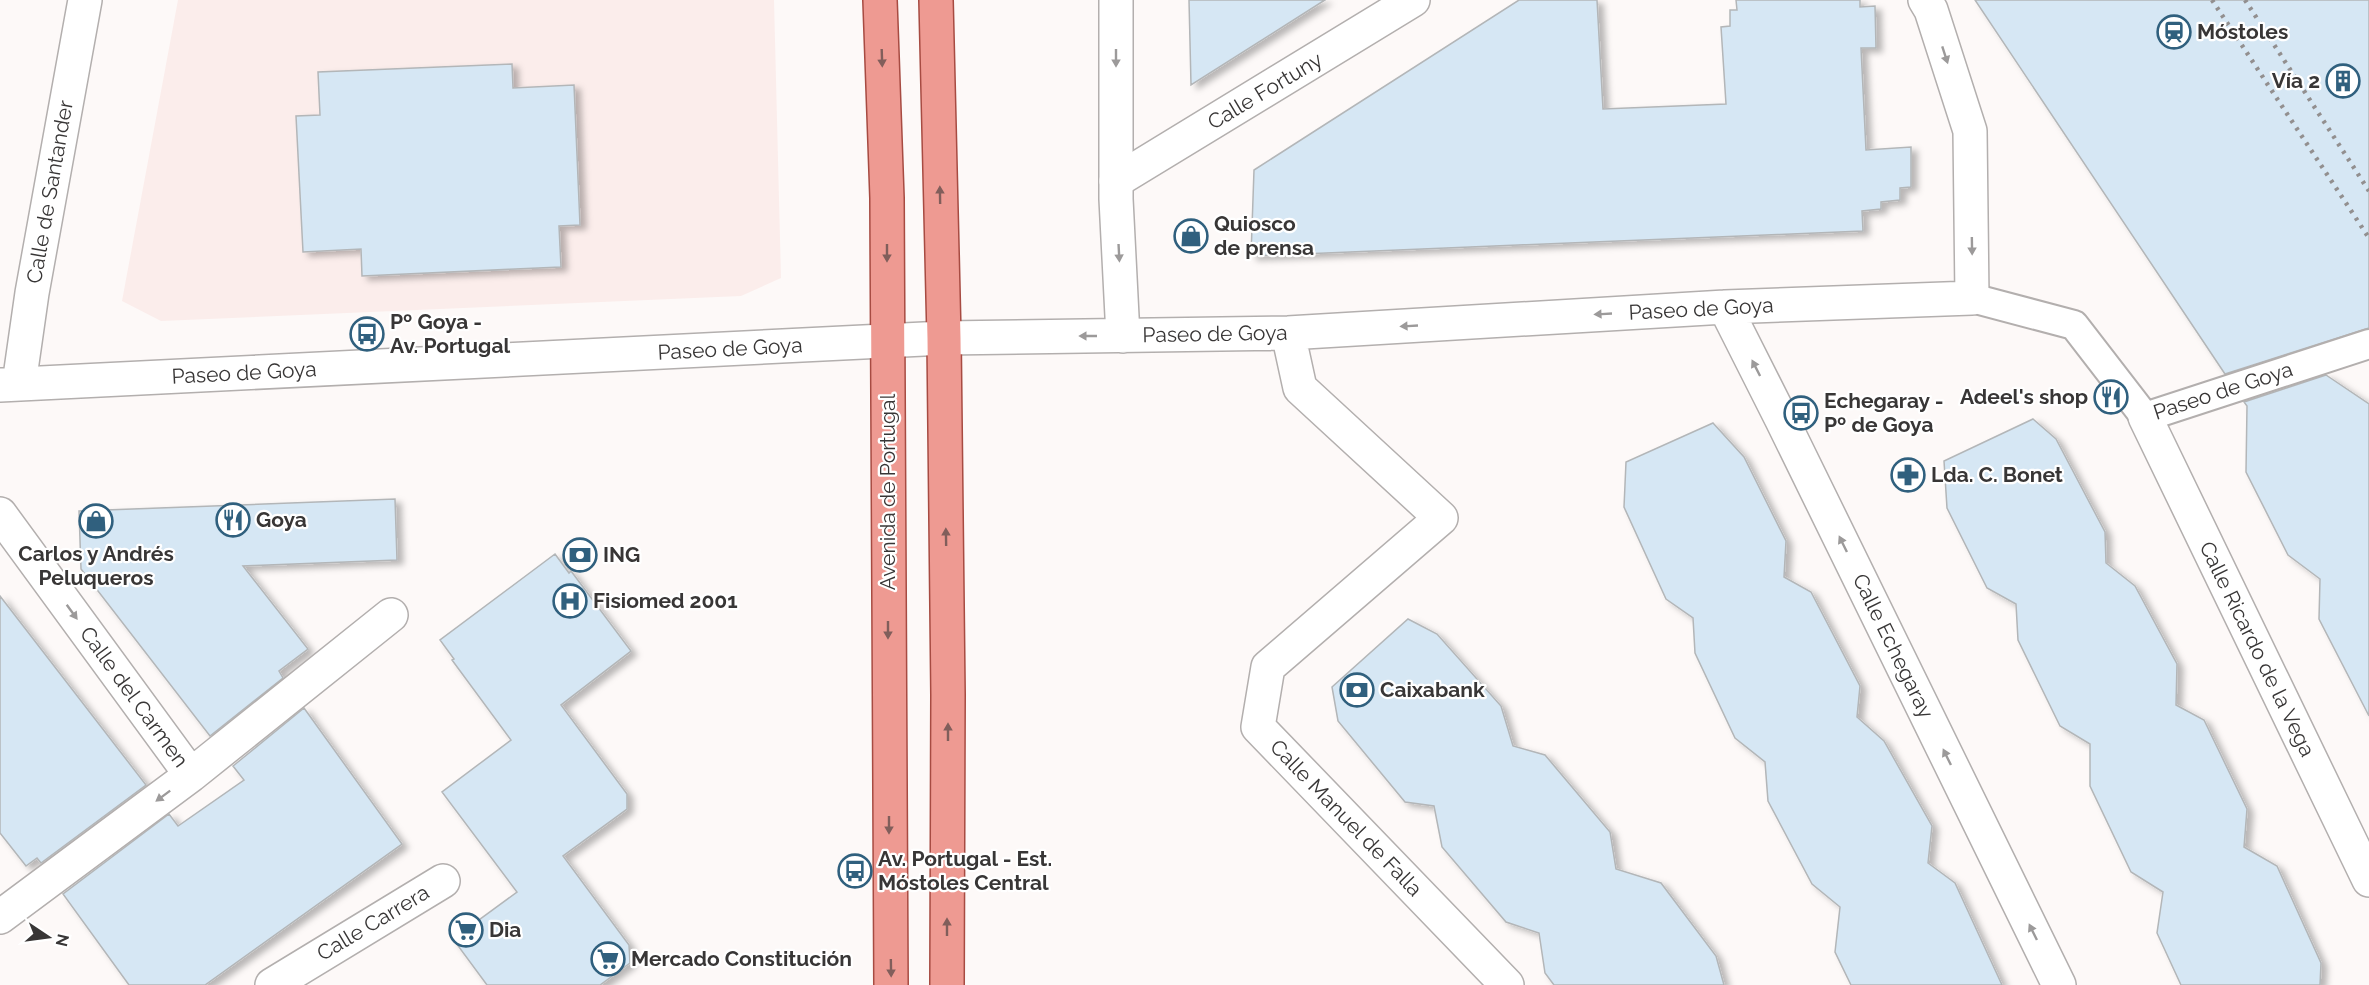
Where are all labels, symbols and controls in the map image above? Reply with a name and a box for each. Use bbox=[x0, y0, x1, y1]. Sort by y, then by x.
station icon: Móstoles bbox=[2156, 14, 2192, 50]
place label: Móstoles bbox=[2197, 19, 2288, 44]
one-way arrow bbox=[1941, 46, 1951, 64]
street label: Calle Fortuny bbox=[1203, 47, 1327, 135]
one-way arrow bbox=[877, 49, 887, 68]
one-way arrow bbox=[1111, 49, 1121, 68]
building icon: Vía 2 bbox=[2325, 63, 2361, 99]
place label: Vía 2 bbox=[2272, 68, 2320, 93]
street label: Calle de Santander bbox=[21, 98, 78, 285]
one-way arrow bbox=[936, 186, 945, 205]
place label: Quiosco de prensa bbox=[1214, 211, 1314, 260]
shop icon: Quiosco de prensa bbox=[1173, 218, 1209, 254]
one-way arrow bbox=[1967, 236, 1976, 255]
one-way arrow bbox=[882, 244, 892, 263]
one-way arrow bbox=[1115, 244, 1124, 263]
street label: Paseo de Goya bbox=[1628, 292, 1774, 325]
place label: Pº Goya - Av. Portugal bbox=[390, 309, 510, 358]
one-way arrow bbox=[1594, 310, 1613, 319]
bus stop icon: Pº Goya - Av. Portugal bbox=[349, 316, 385, 352]
street label: Paseo de Goya bbox=[1142, 320, 1288, 347]
one-way arrow bbox=[1399, 321, 1418, 330]
one-way arrow bbox=[1078, 331, 1097, 341]
street label: Paseo de Goya bbox=[657, 332, 803, 365]
street label: Paseo de Goya bbox=[171, 356, 317, 389]
street label: Paseo de Goya bbox=[2150, 356, 2296, 425]
one-way arrow bbox=[1751, 359, 1760, 376]
restaurant icon: Adeel's shop bbox=[2093, 379, 2129, 415]
place label: Adeel's shop bbox=[1960, 384, 2088, 409]
place label: Echegaray - Pº de Goya bbox=[1824, 388, 1943, 437]
street label: Avenida de Portugal bbox=[875, 393, 900, 590]
bus stop icon: Echegaray - Pº de Goya bbox=[1783, 395, 1819, 431]
pharmacy icon: Lda. C. Bonet bbox=[1890, 457, 1926, 493]
place label: Lda. C. Bonet bbox=[1931, 462, 2063, 487]
restaurant icon: Goya bbox=[215, 502, 251, 538]
shop icon: Carlos y Andrés Peluqueros bbox=[78, 503, 114, 539]
place label: Goya bbox=[256, 507, 307, 532]
one-way arrow bbox=[941, 527, 951, 546]
one-way arrow bbox=[1839, 536, 1848, 553]
bank icon: ING bbox=[562, 537, 598, 573]
street label: Calle Ricardo de la Vega bbox=[2194, 537, 2320, 760]
place label: Carlos y Andrés Peluqueros bbox=[18, 541, 174, 590]
place label: ING bbox=[603, 542, 640, 567]
street label: Calle Echegaray bbox=[1848, 569, 1939, 722]
hospital icon: Fisiomed 2001 bbox=[552, 583, 588, 619]
place label: Fisiomed 2001 bbox=[593, 588, 738, 613]
one-way arrow bbox=[66, 603, 78, 619]
street label: Calle del Carmen bbox=[75, 621, 194, 772]
one-way arrow bbox=[883, 621, 893, 640]
bank icon: Caixabank bbox=[1339, 672, 1375, 708]
place label: Caixabank bbox=[1380, 677, 1485, 702]
one-way arrow bbox=[943, 722, 953, 741]
street label: Calle Manuel de Falla bbox=[1265, 734, 1428, 901]
one-way arrow bbox=[1943, 749, 1952, 766]
one-way arrow bbox=[155, 789, 170, 801]
one-way arrow bbox=[884, 816, 894, 835]
place label: Av. Portugal - Est. Móstoles Central bbox=[878, 846, 1052, 895]
bus stop icon: Av. Portugal - Est. Móstoles Central bbox=[837, 853, 873, 889]
street label: Calle Carrera bbox=[312, 879, 433, 966]
north arrow bbox=[18, 907, 78, 967]
supermarket icon: Dia bbox=[448, 912, 484, 948]
place label: Dia bbox=[489, 917, 521, 942]
one-way arrow bbox=[942, 917, 952, 936]
one-way arrow bbox=[2028, 924, 2038, 941]
text: N bbox=[51, 932, 73, 948]
supermarket icon: Mercado Constitución bbox=[590, 941, 626, 977]
place label: Mercado Constitución bbox=[631, 946, 852, 971]
one-way arrow bbox=[886, 958, 895, 977]

